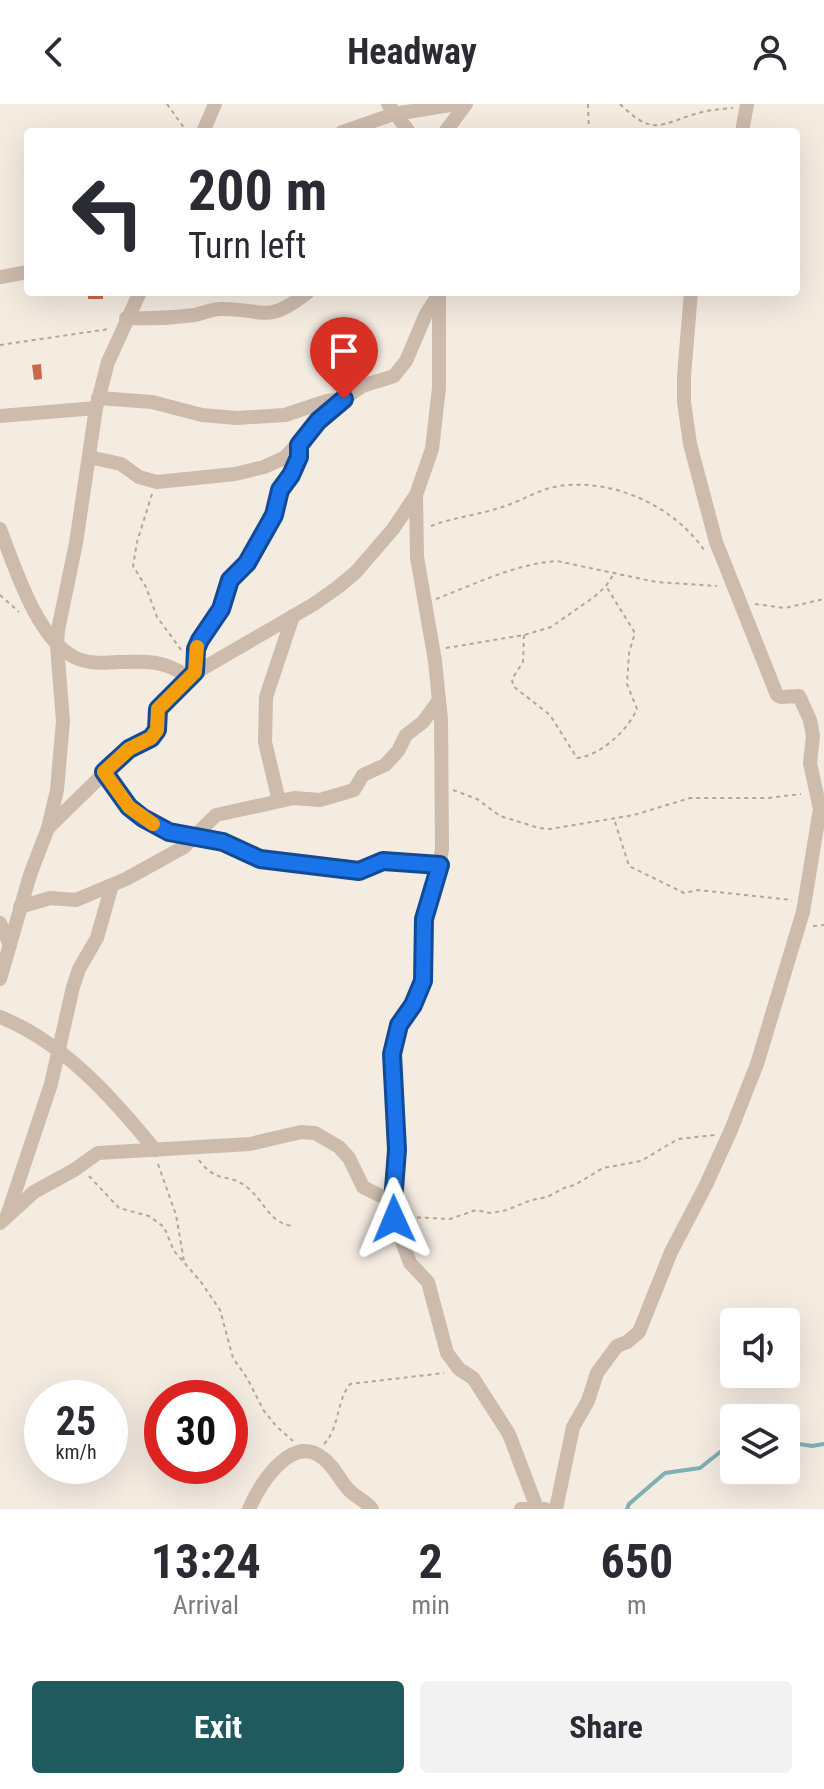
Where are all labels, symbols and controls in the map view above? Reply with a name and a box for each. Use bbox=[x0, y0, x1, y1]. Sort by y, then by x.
icon: back bbox=[32, 30, 76, 74]
icon: person bbox=[748, 30, 792, 74]
text: Headway bbox=[347, 31, 477, 73]
text: 200 m bbox=[188, 158, 327, 224]
icon: left bbox=[56, 160, 160, 264]
text: Turn left bbox=[188, 225, 306, 267]
pin bbox=[310, 317, 378, 399]
icon: arrive bbox=[322, 329, 366, 373]
position arrow bbox=[352, 1177, 436, 1261]
map controls bbox=[720, 1308, 800, 1484]
button: sound bbox=[720, 1308, 800, 1388]
speed limit sign: 30 bbox=[144, 1380, 248, 1484]
text: 25 bbox=[56, 1398, 96, 1445]
button: layers bbox=[720, 1404, 800, 1484]
text: km/h bbox=[55, 1440, 97, 1464]
text: 13:24 bbox=[151, 1533, 261, 1590]
text: 2 bbox=[419, 1533, 443, 1590]
text: 650 bbox=[600, 1533, 673, 1590]
text: Arrival bbox=[173, 1590, 239, 1620]
text: min bbox=[412, 1590, 450, 1620]
text: m bbox=[627, 1590, 647, 1620]
button: Exit bbox=[32, 1681, 404, 1773]
button: Share bbox=[420, 1681, 792, 1773]

